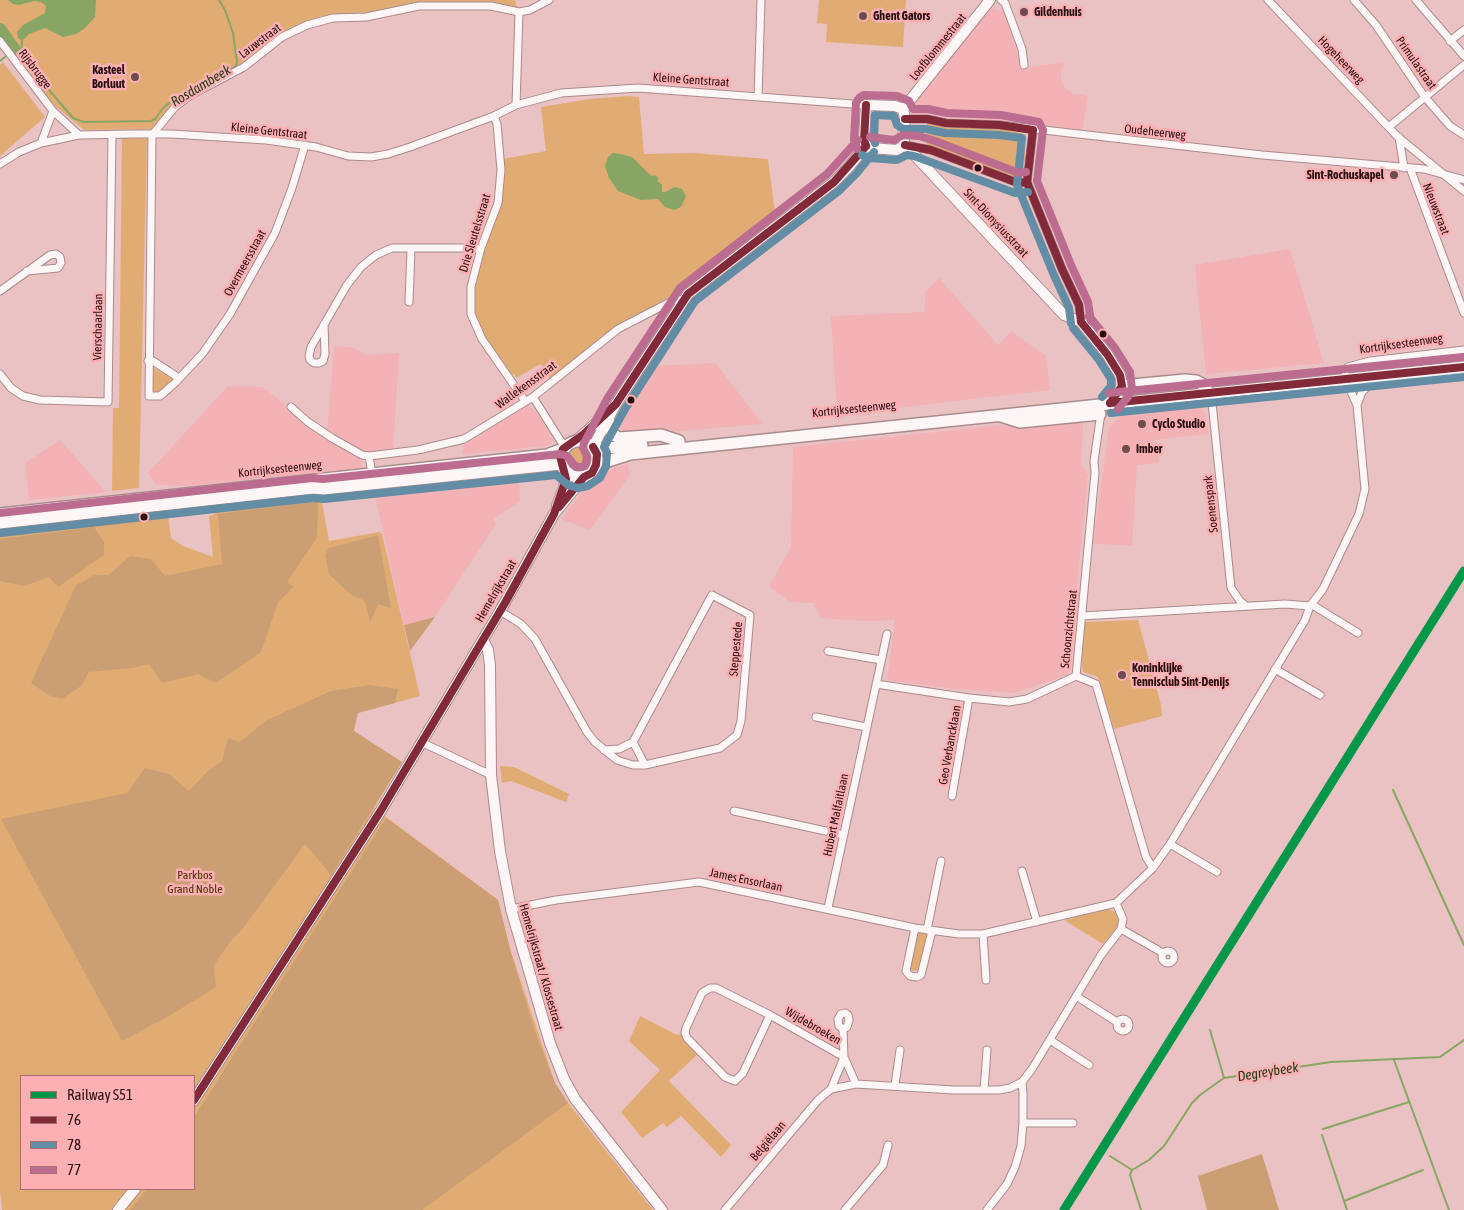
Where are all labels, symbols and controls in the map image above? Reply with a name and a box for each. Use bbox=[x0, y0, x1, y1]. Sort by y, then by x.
place label: Gildenhuis bbox=[1034, 5, 1082, 19]
marker: Gildenhuis bbox=[1018, 6, 1030, 18]
place label: Ghent Gators bbox=[873, 9, 930, 23]
marker: Ghent Gators bbox=[857, 10, 869, 22]
street label: Loofblommestraat bbox=[907, 11, 969, 83]
street label: Lauwstraat bbox=[236, 21, 284, 61]
street label: Hogeheerweg bbox=[1315, 33, 1367, 87]
street label: Primulastraat bbox=[1393, 34, 1439, 92]
street label: Rijsbrugge bbox=[15, 46, 55, 92]
water label: Rosdambeek bbox=[168, 62, 234, 110]
place label: Kasteel Borluut bbox=[92, 63, 125, 91]
street label: Kleine Gentstraat bbox=[652, 70, 730, 90]
marker: Kasteel Borluut bbox=[129, 71, 141, 83]
street label: Kleine Gentstraat bbox=[230, 120, 308, 142]
street label: Oudeheerweg bbox=[1124, 122, 1186, 142]
unlabelled marker bbox=[973, 163, 983, 173]
place label: Sint-Rochuskapel bbox=[1307, 168, 1384, 182]
marker: Sint-Rochuskapel bbox=[1388, 169, 1400, 181]
street label: Nieuwstraat bbox=[1420, 181, 1452, 237]
street label: Sint-Dionysiusstraat bbox=[961, 186, 1031, 260]
street label: Drie Sleutelsstraat bbox=[456, 192, 494, 274]
street label: Overmeersstraat bbox=[221, 227, 269, 299]
street label: Vierschaarlaan bbox=[90, 293, 106, 361]
unlabelled marker bbox=[1098, 329, 1108, 339]
street label: Kortrijksesteenweg bbox=[1358, 331, 1444, 357]
street label: Wallekensstraat bbox=[493, 358, 559, 412]
unlabelled marker bbox=[626, 395, 636, 405]
street label: Kortrijksesteenweg bbox=[811, 397, 897, 421]
place label: Cyclo Studio bbox=[1152, 417, 1205, 431]
marker: Cyclo Studio bbox=[1136, 418, 1148, 430]
place label: Imber bbox=[1136, 442, 1162, 456]
marker: Imber bbox=[1120, 443, 1132, 455]
street label: Kortrijksesteenweg bbox=[237, 457, 323, 481]
street label: Soenenspark bbox=[1201, 475, 1221, 533]
unlabelled marker bbox=[139, 512, 149, 522]
street label: Hemelrijkstraat bbox=[472, 557, 520, 625]
street label: Schoonzichtstraat bbox=[1058, 589, 1080, 669]
street label: Steppestede bbox=[726, 621, 746, 677]
place label: Koninklijke Tennisclub Sint-Denijs bbox=[1132, 661, 1229, 689]
marker: Koninklijke Tennisclub Sint-Denijs bbox=[1116, 669, 1128, 681]
street label: Geo Verbancklaan bbox=[936, 704, 964, 786]
street label: Hubert Malfaitlaan bbox=[820, 772, 852, 858]
street label: James Ensorlaan bbox=[708, 865, 784, 895]
park label: Parkbos Grand Noble bbox=[167, 868, 223, 896]
street label: Hemelrijkstraat / Klossestraat bbox=[516, 902, 566, 1032]
street label: Wijdebroeken bbox=[783, 1004, 843, 1048]
water label: Degreybeek bbox=[1236, 1059, 1300, 1085]
legend bbox=[20, 1075, 195, 1190]
text: Railway S51 bbox=[67, 1086, 133, 1103]
text: 76 bbox=[67, 1111, 81, 1128]
street label: Belgiëlaan bbox=[747, 1118, 789, 1164]
text: 78 bbox=[67, 1136, 81, 1153]
text: 77 bbox=[67, 1161, 81, 1178]

